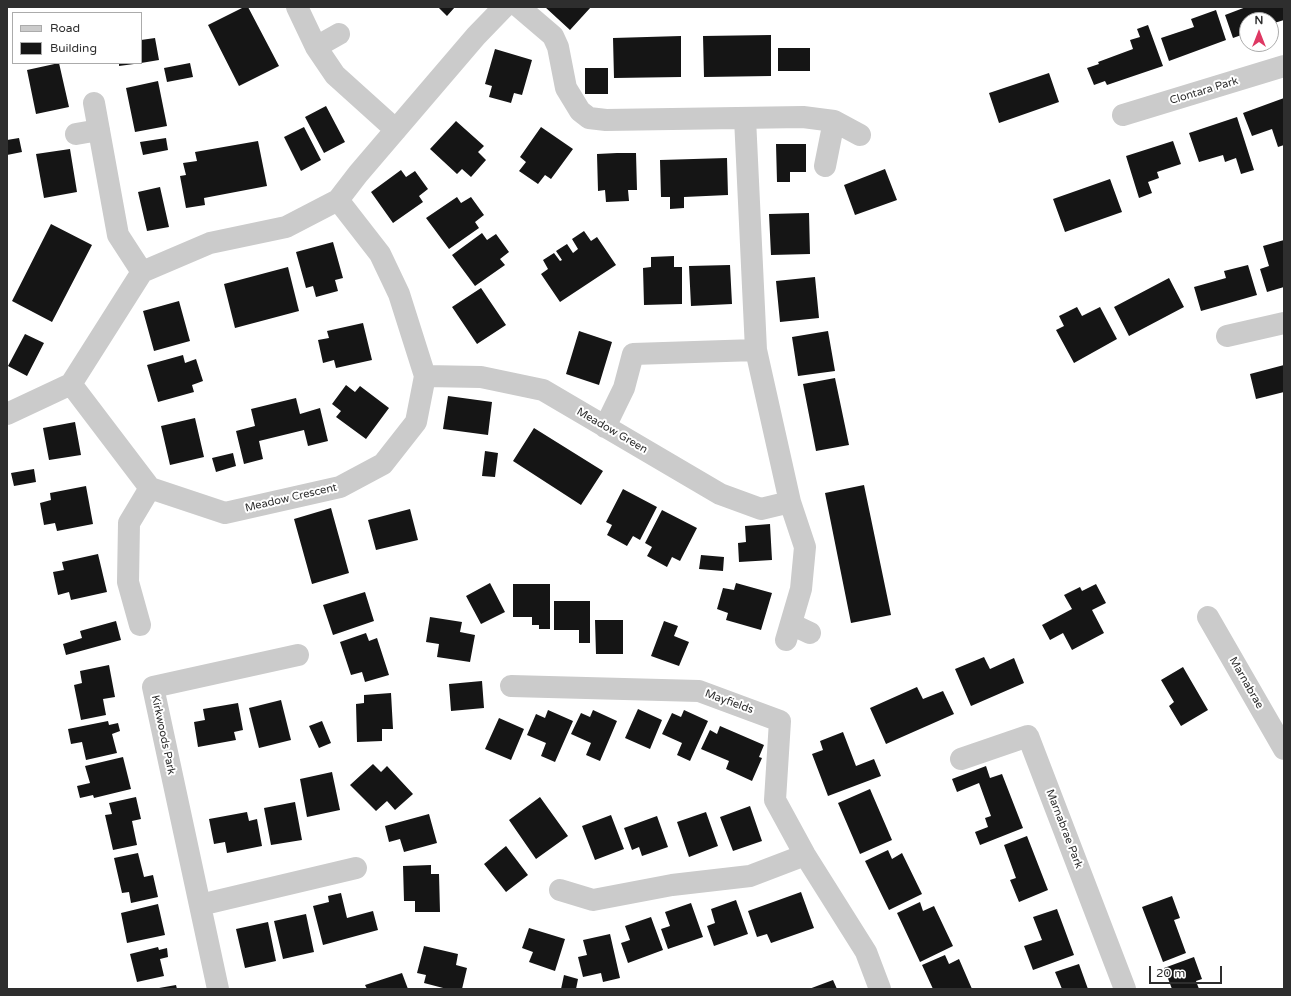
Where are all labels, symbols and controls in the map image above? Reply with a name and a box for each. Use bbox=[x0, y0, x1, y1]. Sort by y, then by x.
legend bbox=[12, 12, 142, 64]
north arrow bbox=[1239, 12, 1279, 52]
text: N bbox=[1255, 14, 1263, 27]
text: Road bbox=[50, 21, 80, 35]
text: Building bbox=[50, 41, 97, 55]
street label: Clontara Park bbox=[1168, 74, 1240, 108]
street label: Meadow Green bbox=[574, 405, 650, 457]
street label: Meadow Crescent bbox=[244, 481, 338, 515]
street label: Marnabrae bbox=[1226, 655, 1266, 711]
street label: Mayfields bbox=[703, 687, 755, 717]
street label: Kirkwoods Park bbox=[148, 694, 178, 776]
street label: Marnabrae Park bbox=[1043, 788, 1085, 870]
scale bar bbox=[1151, 958, 1224, 984]
text: 20 m bbox=[1156, 966, 1185, 980]

